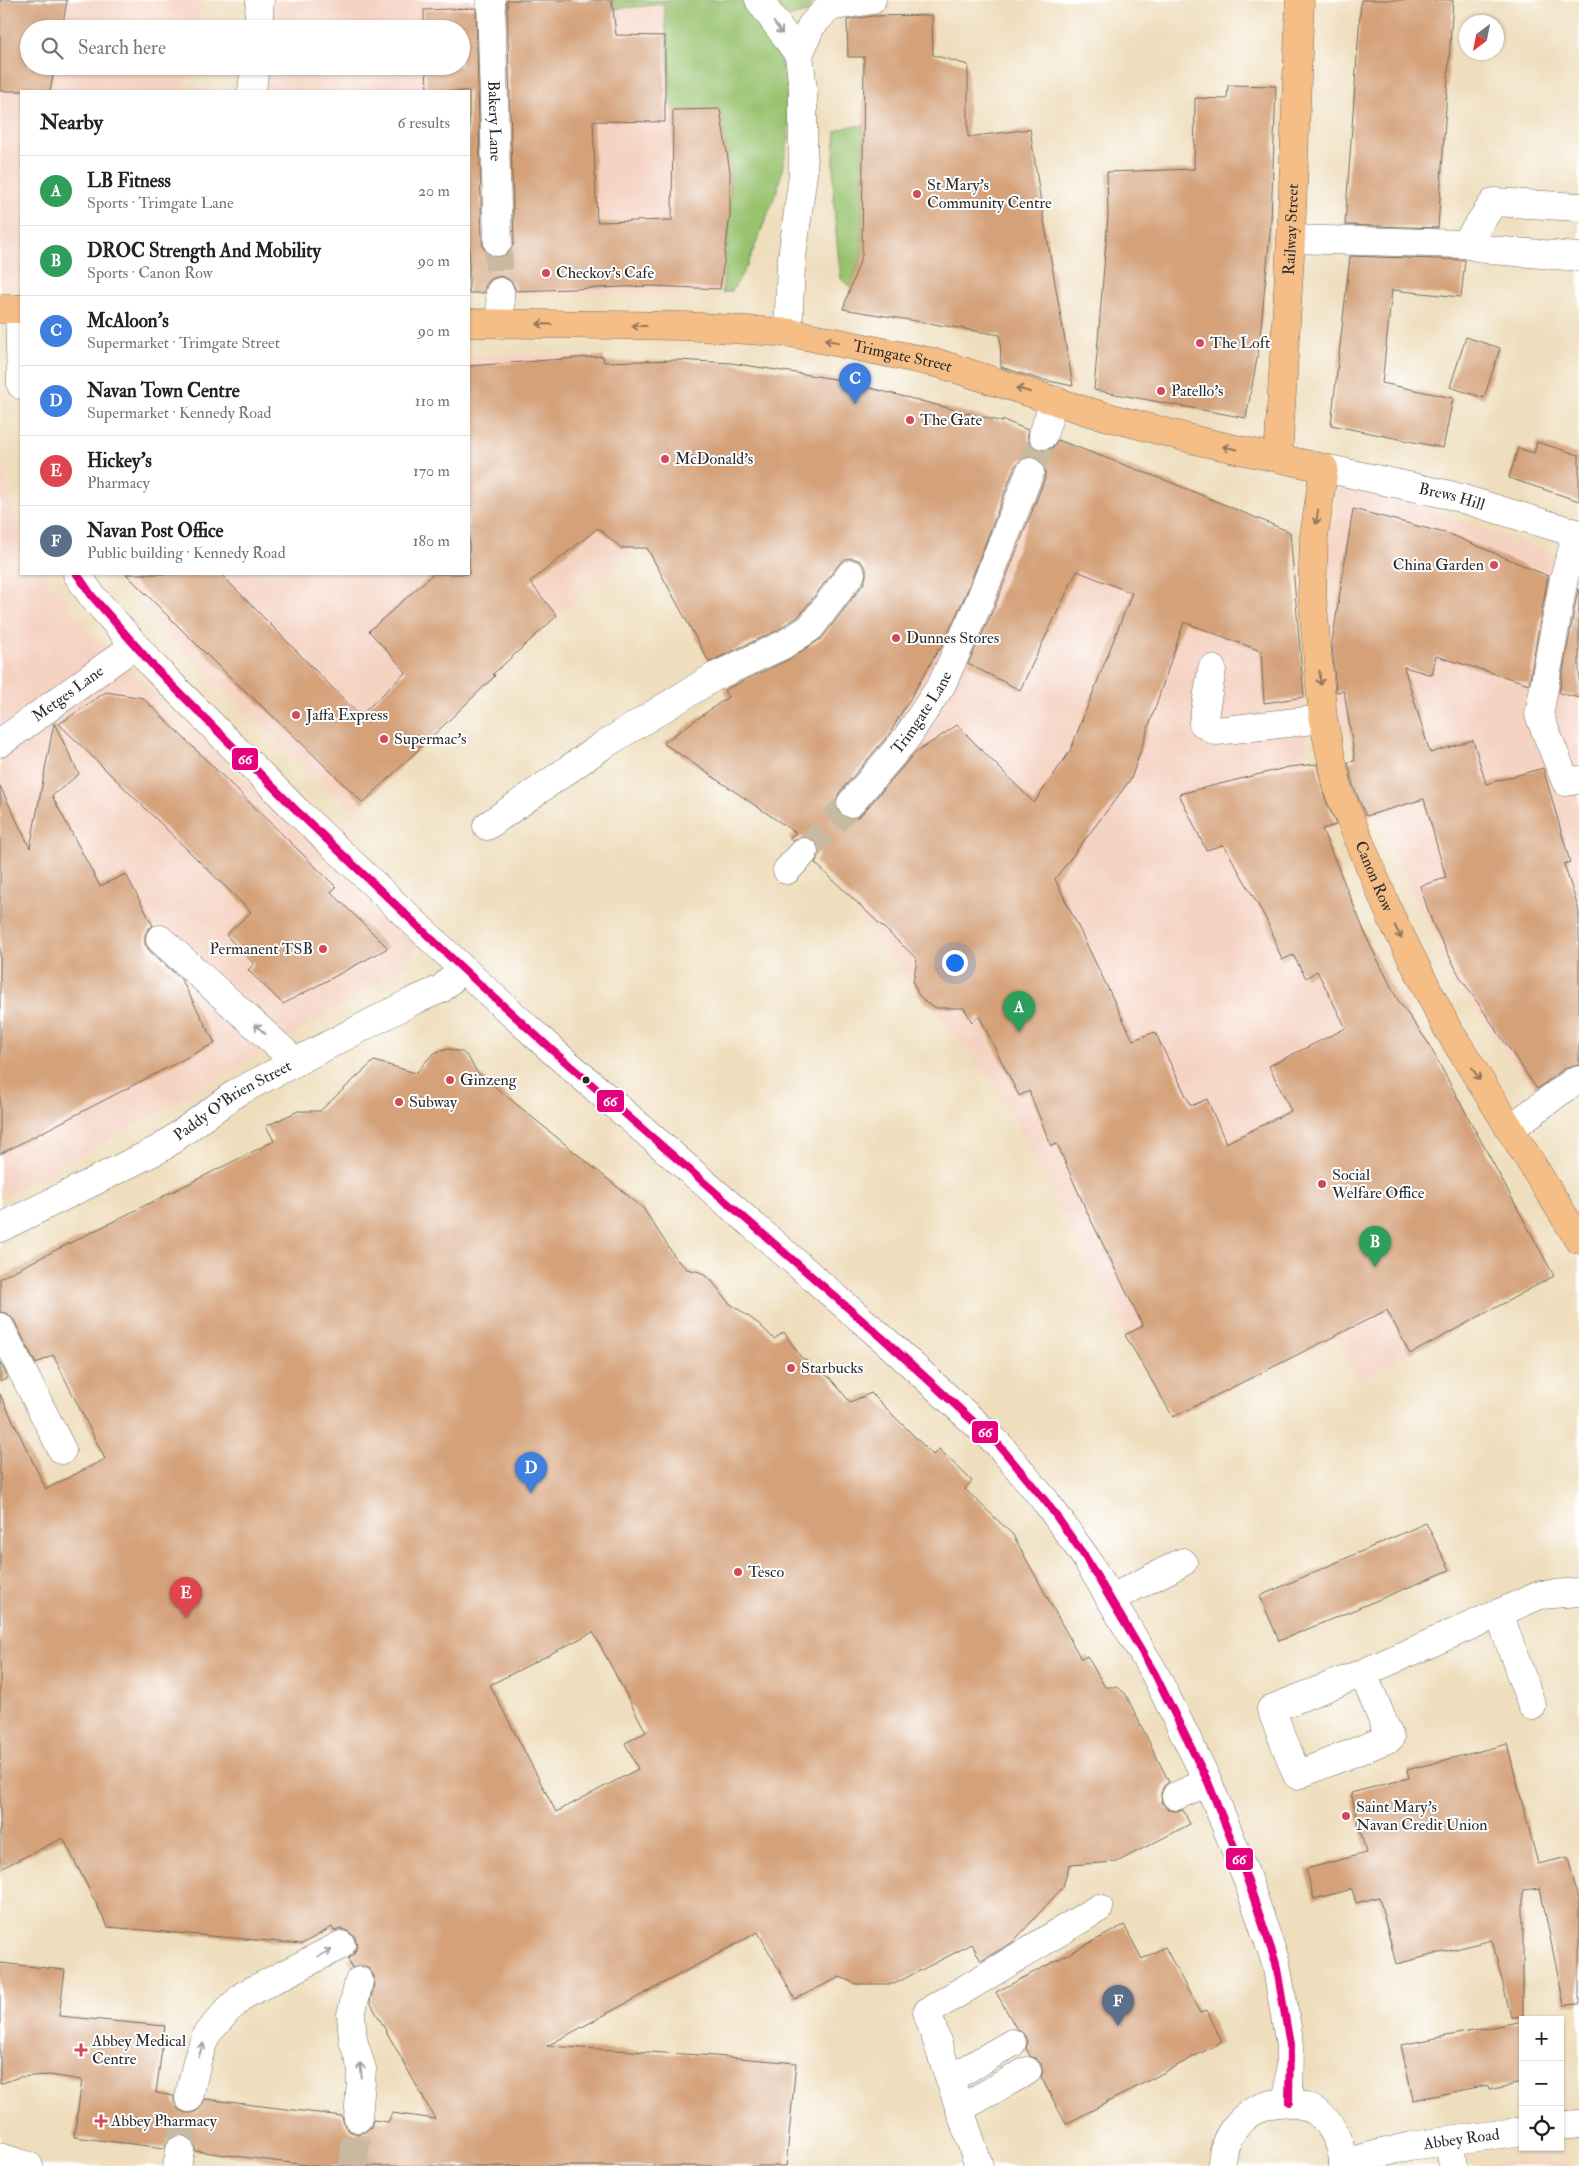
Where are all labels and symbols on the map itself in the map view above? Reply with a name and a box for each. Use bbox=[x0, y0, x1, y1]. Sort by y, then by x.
north arrow bbox=[1459, 15, 1504, 60]
one-way arrow bbox=[773, 21, 784, 34]
street label: Bakery Lane bbox=[483, 80, 506, 162]
place label: St Mary's Community Centre bbox=[927, 175, 1052, 213]
street label: Railway Street bbox=[1279, 183, 1303, 276]
marker: St Mary's Community Centre bbox=[911, 188, 923, 200]
place label: Checkov's Cafe bbox=[556, 263, 654, 283]
marker: Checkov's Cafe bbox=[540, 267, 552, 279]
one-way arrow bbox=[536, 320, 552, 329]
one-way arrow bbox=[631, 321, 647, 331]
place label: The Loft bbox=[1210, 333, 1270, 353]
one-way arrow bbox=[824, 336, 840, 345]
street label: Trimgate Street bbox=[851, 336, 955, 377]
marker: The Loft bbox=[1194, 337, 1206, 349]
pin: C bbox=[839, 363, 871, 404]
place label: Patello's bbox=[1171, 381, 1224, 401]
one-way arrow bbox=[1016, 385, 1031, 394]
marker: Patello's bbox=[1155, 385, 1167, 397]
place label: The Gate bbox=[920, 410, 983, 430]
marker: The Gate bbox=[904, 414, 916, 426]
one-way arrow bbox=[1223, 443, 1239, 452]
place label: McDonald's bbox=[675, 449, 753, 469]
marker: McDonald's bbox=[659, 453, 671, 465]
street label: Brews Hill bbox=[1417, 479, 1487, 515]
one-way arrow bbox=[1311, 508, 1321, 524]
place label: China Garden bbox=[1393, 555, 1484, 575]
marker: China Garden bbox=[1488, 559, 1500, 571]
place label: Dunnes Stores bbox=[906, 628, 999, 648]
marker: Dunnes Stores bbox=[890, 632, 902, 644]
street label: Metges Lane bbox=[28, 661, 108, 726]
street label: Trimgate Lane bbox=[887, 668, 956, 758]
one-way arrow bbox=[1315, 670, 1324, 686]
place label: Jaffa Express bbox=[305, 705, 388, 726]
marker: Jaffa Express bbox=[290, 709, 302, 721]
place label: Supermac's bbox=[394, 729, 467, 750]
marker: Supermac's bbox=[378, 733, 390, 745]
line badge: 66 bbox=[231, 747, 259, 771]
text: 66 bbox=[238, 751, 253, 768]
street label: Canon Row bbox=[1350, 838, 1398, 916]
one-way arrow bbox=[1394, 924, 1403, 939]
place label: Permanent TSB bbox=[210, 939, 313, 959]
marker: Permanent TSB bbox=[317, 943, 329, 955]
your location bbox=[942, 950, 968, 976]
pin: A bbox=[1003, 991, 1035, 1032]
one-way arrow bbox=[253, 1023, 266, 1035]
street label: Paddy O'Brien Street bbox=[170, 1056, 295, 1145]
one-way arrow bbox=[1472, 1067, 1482, 1081]
place label: Ginzeng bbox=[460, 1070, 518, 1090]
marker: Ginzeng bbox=[444, 1074, 456, 1086]
unlabelled marker bbox=[581, 1075, 591, 1085]
line badge: 66 bbox=[596, 1089, 625, 1113]
place label: Subway bbox=[409, 1092, 458, 1112]
text: 66 bbox=[603, 1093, 618, 1110]
marker: Subway bbox=[393, 1096, 405, 1108]
place label: Social Welfare Office bbox=[1331, 1165, 1425, 1203]
marker: Social Welfare Office bbox=[1316, 1178, 1328, 1190]
pin: B bbox=[1359, 1226, 1391, 1267]
place label: Starbucks bbox=[801, 1358, 863, 1378]
marker: Starbucks bbox=[785, 1362, 797, 1374]
line badge: 66 bbox=[971, 1420, 999, 1444]
text: 66 bbox=[978, 1424, 993, 1441]
pin: D bbox=[515, 1452, 547, 1493]
place label: Tesco bbox=[748, 1562, 784, 1582]
marker: Tesco bbox=[732, 1566, 744, 1578]
pin: E bbox=[170, 1577, 202, 1618]
place label: Saint Mary's Navan Credit Union bbox=[1356, 1797, 1487, 1835]
marker: Saint Mary's Navan Credit Union bbox=[1340, 1810, 1352, 1822]
line badge: 66 bbox=[1225, 1847, 1254, 1871]
text: 66 bbox=[1232, 1851, 1247, 1868]
one-way arrow bbox=[317, 1948, 332, 1957]
pin: F bbox=[1102, 1985, 1134, 2026]
place label: Abbey Medical Centre bbox=[91, 2031, 186, 2069]
marker: Abbey Medical Centre bbox=[74, 2043, 88, 2057]
one-way arrow bbox=[196, 2043, 206, 2059]
one-way arrow bbox=[356, 2062, 365, 2078]
place label: Abbey Pharmacy bbox=[110, 2111, 218, 2131]
marker: Abbey Pharmacy bbox=[95, 2115, 107, 2127]
street label: Abbey Road bbox=[1421, 2124, 1501, 2154]

